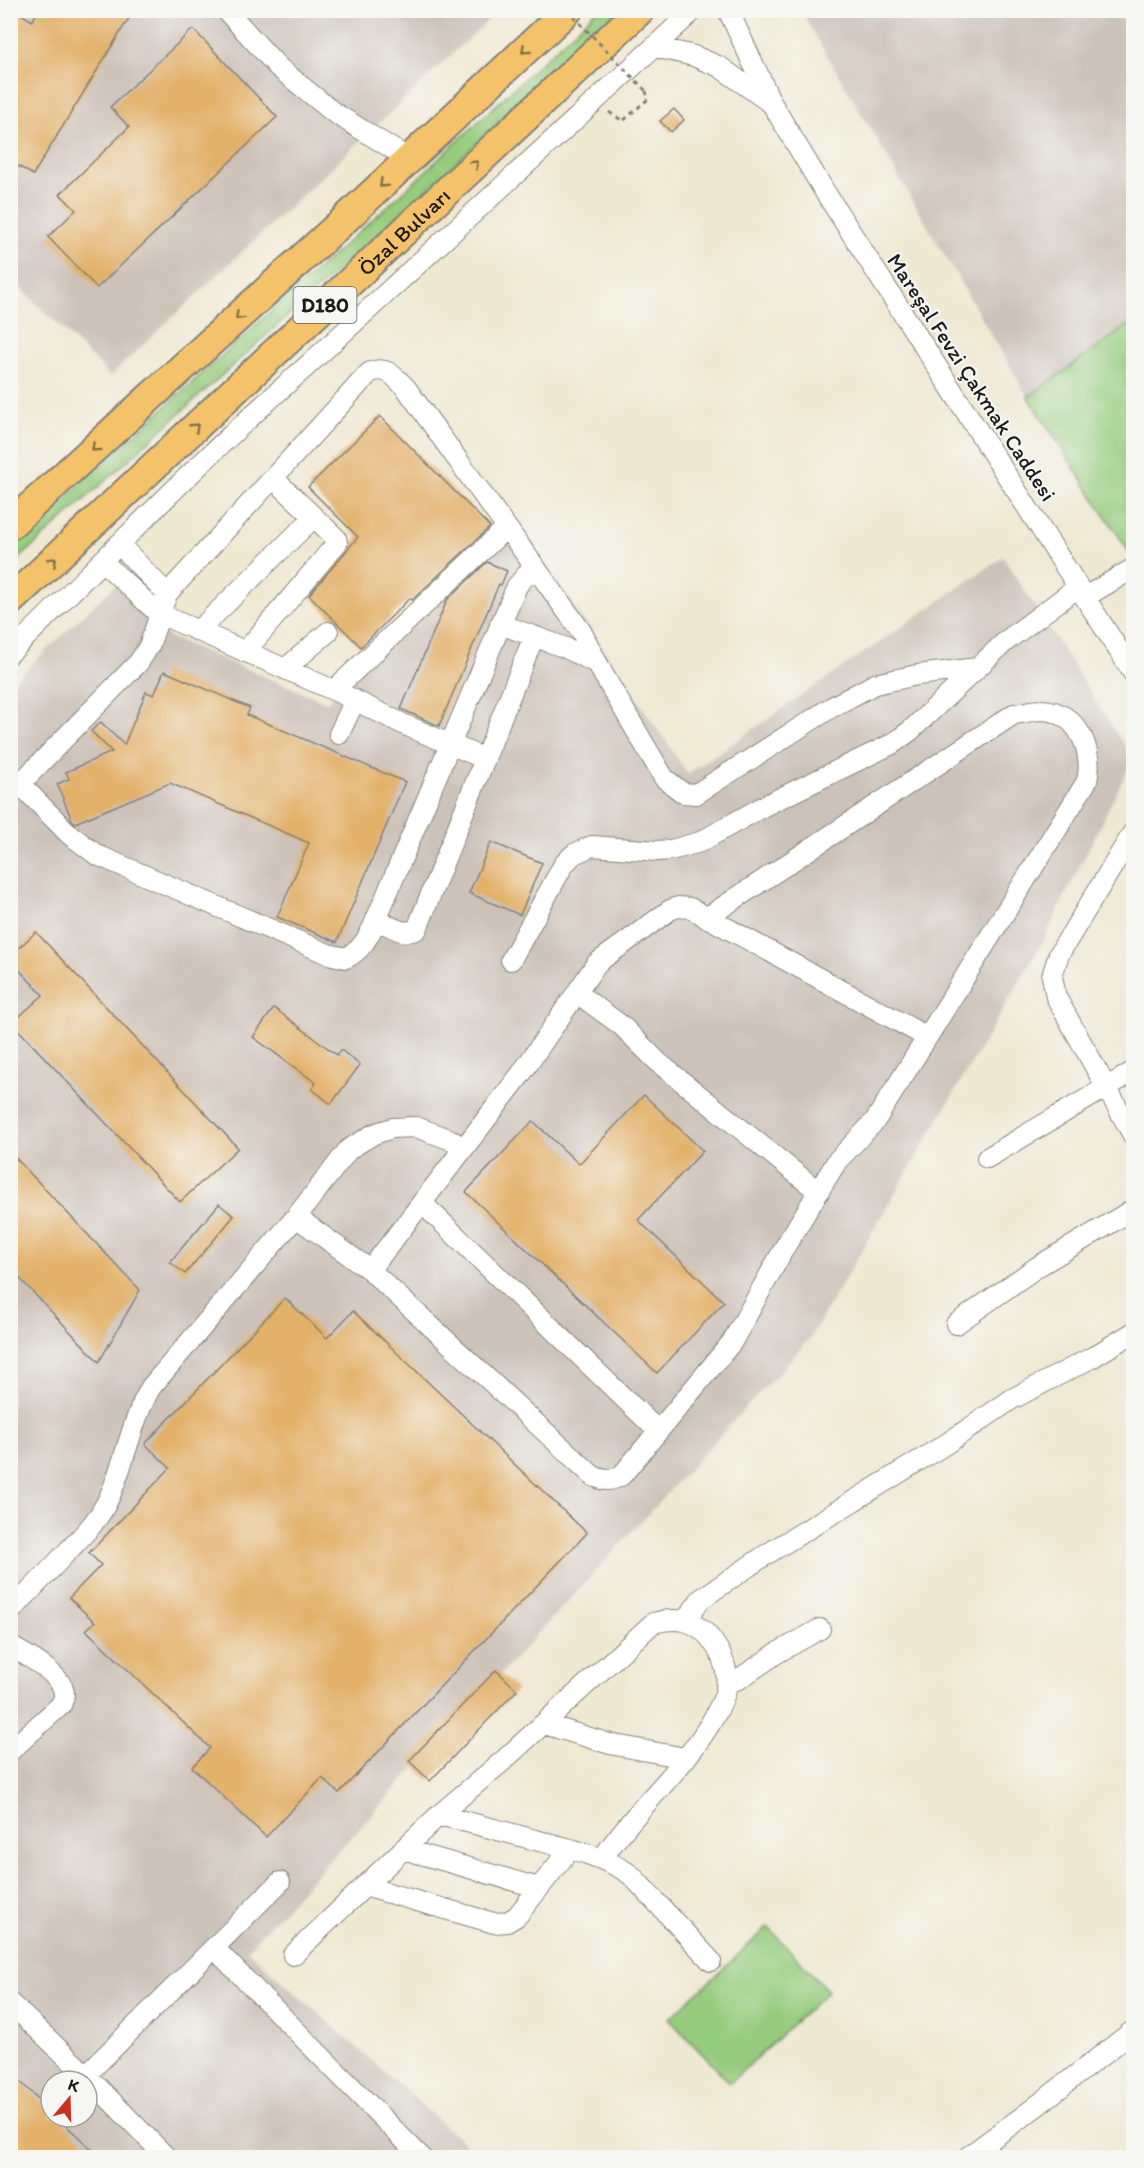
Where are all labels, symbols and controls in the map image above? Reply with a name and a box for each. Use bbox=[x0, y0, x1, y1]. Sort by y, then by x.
one-way arrow bbox=[521, 43, 532, 54]
one-way arrow bbox=[468, 161, 479, 172]
one-way arrow bbox=[379, 177, 389, 188]
street label: Özal Bulvarı bbox=[352, 182, 456, 282]
street label: Mareşal Fevzi Çakmak Caddesi bbox=[881, 248, 1062, 506]
road number: D180 bbox=[294, 287, 356, 323]
one-way arrow bbox=[236, 309, 246, 320]
one-way arrow bbox=[189, 423, 199, 434]
one-way arrow bbox=[92, 440, 103, 451]
one-way arrow bbox=[47, 557, 57, 568]
north arrow bbox=[39, 2069, 99, 2129]
text: K bbox=[66, 2075, 82, 2096]

